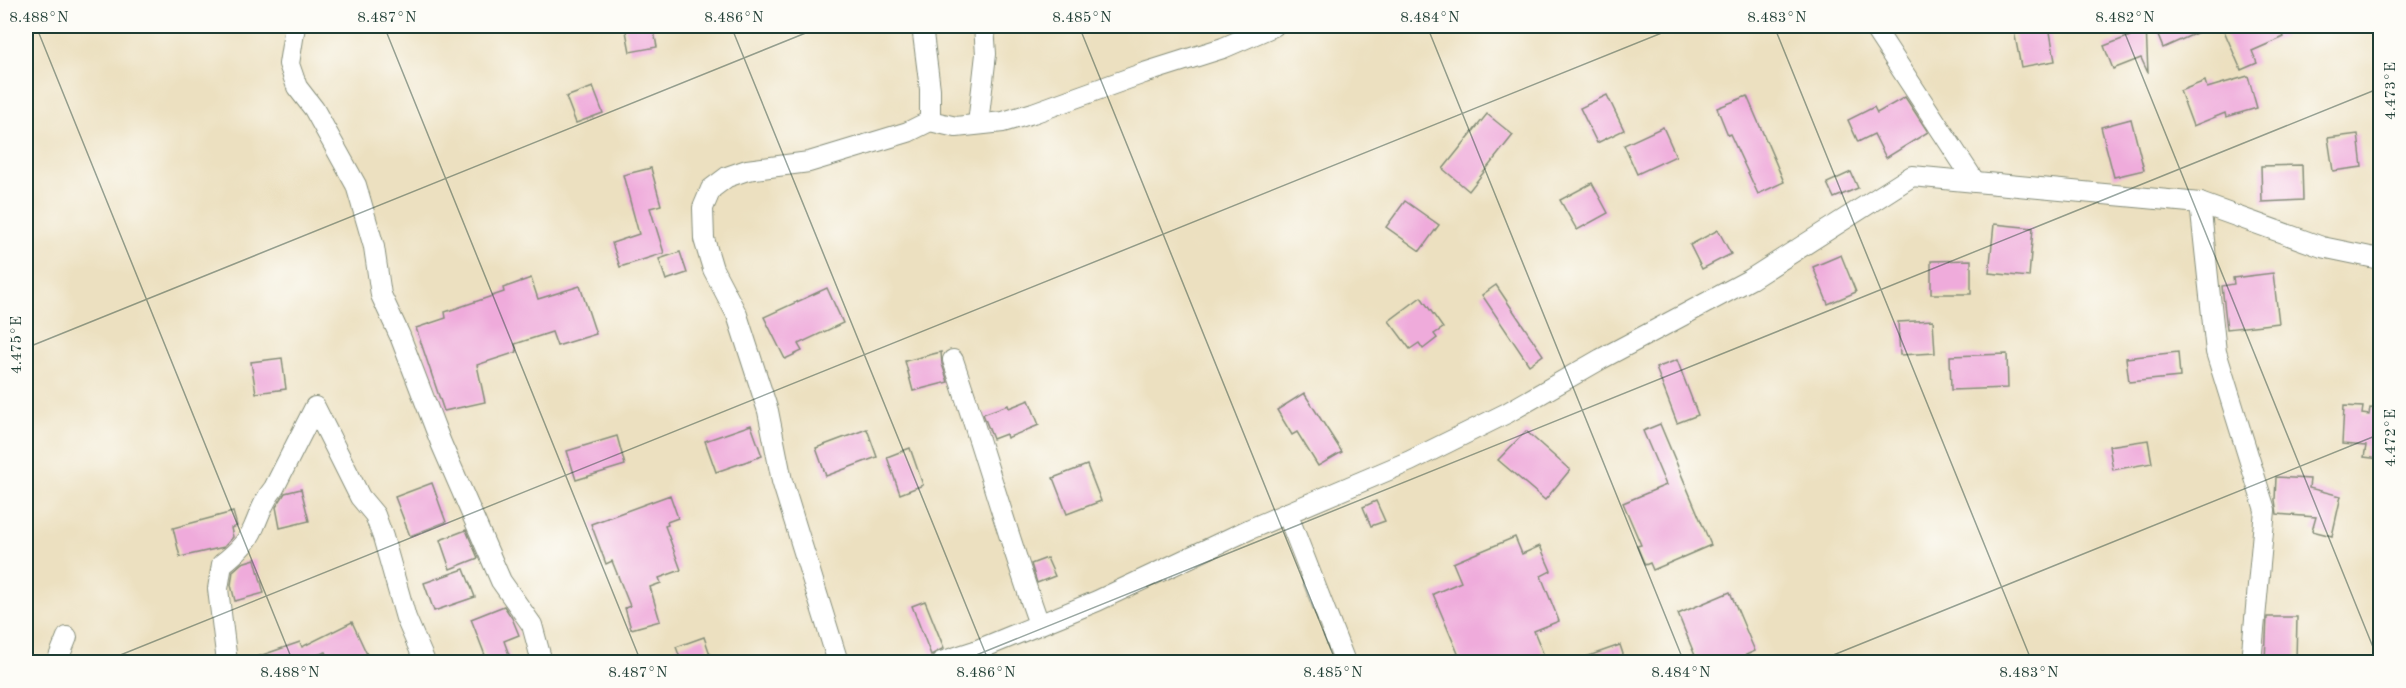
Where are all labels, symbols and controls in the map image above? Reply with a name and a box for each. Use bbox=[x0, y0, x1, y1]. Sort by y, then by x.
text: 8.488°N bbox=[9, 11, 69, 26]
text: 8.487°N bbox=[357, 11, 417, 26]
text: 8.486°N bbox=[704, 11, 764, 26]
text: 8.485°N bbox=[1052, 11, 1112, 26]
text: 8.484°N bbox=[1400, 11, 1460, 26]
text: 8.483°N bbox=[1747, 11, 1807, 26]
text: 8.482°N bbox=[2095, 11, 2155, 26]
text: 4.473°E bbox=[2384, 62, 2399, 120]
text: 4.475°E bbox=[10, 316, 25, 374]
text: 4.472°E bbox=[2384, 409, 2399, 467]
text: 8.488°N bbox=[260, 666, 320, 681]
text: 8.487°N bbox=[608, 666, 668, 681]
text: 8.486°N bbox=[956, 666, 1016, 681]
text: 8.485°N bbox=[1303, 666, 1363, 681]
text: 8.484°N bbox=[1651, 666, 1711, 681]
text: 8.483°N bbox=[1999, 666, 2059, 681]

